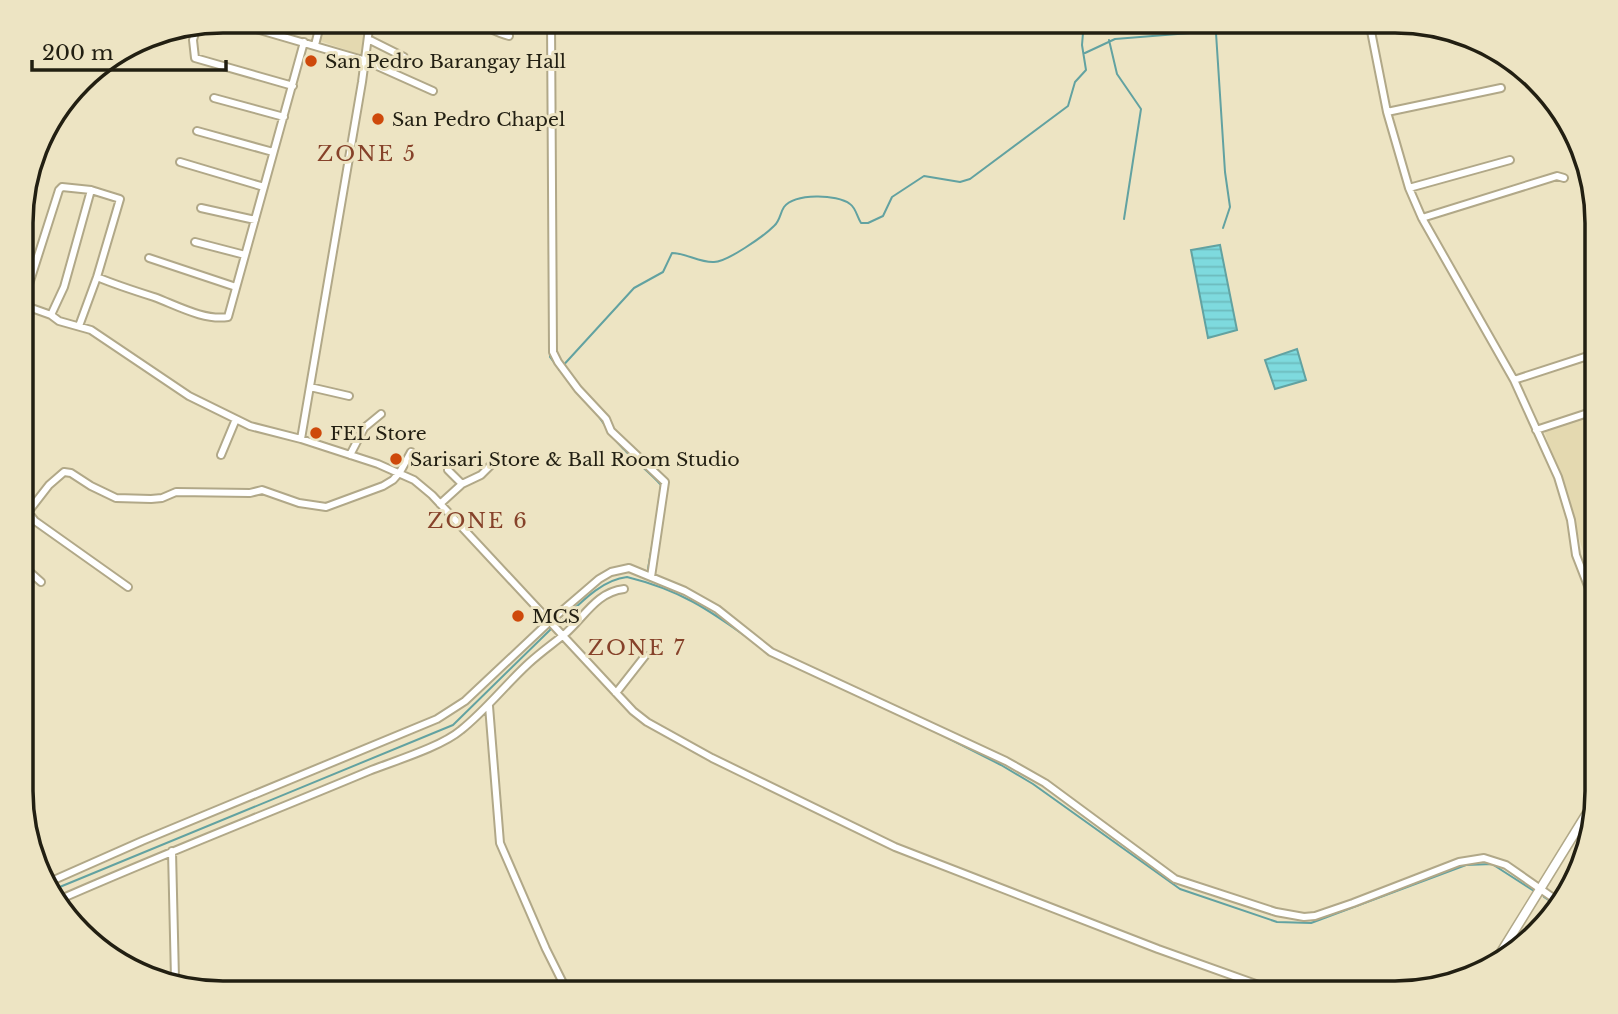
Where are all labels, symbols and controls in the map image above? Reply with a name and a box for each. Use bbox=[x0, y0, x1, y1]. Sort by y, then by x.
scale bar bbox=[32, 28, 226, 72]
text: 200 m bbox=[42, 40, 114, 66]
place label: San Pedro Barangay Hall bbox=[325, 50, 566, 73]
marker: San Pedro Barangay Hall bbox=[303, 53, 319, 69]
place label: San Pedro Chapel bbox=[392, 108, 565, 131]
marker: San Pedro Chapel bbox=[370, 111, 386, 127]
district label: ZONE 5 bbox=[317, 141, 417, 167]
place label: FEL Store bbox=[330, 422, 427, 445]
marker: FEL Store bbox=[308, 425, 324, 441]
place label: Sarisari Store & Ball Room Studio bbox=[410, 448, 740, 471]
marker: Sarisari Store & Ball Room Studio bbox=[388, 451, 404, 467]
district label: ZONE 6 bbox=[427, 508, 529, 534]
place label: MCS bbox=[532, 605, 580, 628]
marker: MCS bbox=[510, 608, 526, 624]
district label: ZONE 7 bbox=[588, 635, 686, 661]

